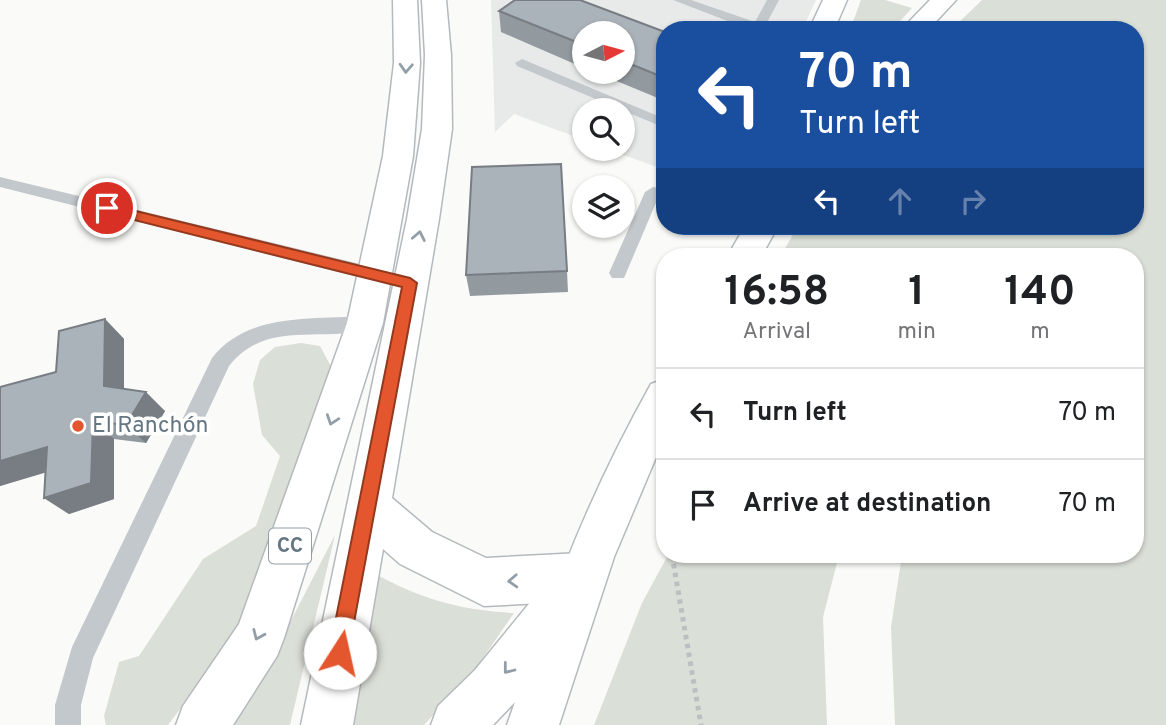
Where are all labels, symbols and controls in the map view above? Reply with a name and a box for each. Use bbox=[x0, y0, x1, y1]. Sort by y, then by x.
north arrow bbox=[572, 21, 635, 84]
map controls bbox=[572, 21, 635, 238]
text: 70 m bbox=[799, 44, 913, 106]
icon: left bbox=[684, 49, 775, 140]
one-way arrow bbox=[398, 63, 413, 74]
button: search bbox=[572, 98, 635, 161]
text: Turn left bbox=[799, 105, 920, 145]
button: layers bbox=[572, 175, 635, 238]
pin bbox=[77, 178, 137, 238]
icon: left bbox=[808, 182, 846, 220]
icon: ahead bbox=[881, 182, 919, 220]
icon: right bbox=[954, 182, 992, 220]
icon: arrive bbox=[88, 189, 126, 227]
one-way arrow bbox=[411, 230, 426, 242]
text: 16:58 bbox=[724, 267, 829, 320]
text: 1 bbox=[908, 267, 925, 320]
text: 140 bbox=[1004, 267, 1076, 320]
text: Arrival bbox=[743, 318, 811, 347]
text: min bbox=[898, 318, 936, 347]
text: m bbox=[1030, 318, 1050, 347]
icon: left bbox=[684, 395, 722, 433]
text: Turn left bbox=[743, 397, 847, 430]
text: 70 m bbox=[1058, 397, 1116, 430]
place label: El Ranchón bbox=[92, 412, 209, 441]
one-way arrow bbox=[326, 413, 340, 425]
marker: El Ranchón bbox=[70, 418, 86, 434]
icon: arrive bbox=[684, 486, 722, 524]
text: Arrive at destination bbox=[743, 488, 991, 521]
text: 70 m bbox=[1058, 488, 1116, 521]
road number: CC bbox=[269, 528, 311, 564]
one-way arrow bbox=[507, 573, 518, 588]
position arrow bbox=[303, 616, 377, 690]
one-way arrow bbox=[252, 628, 266, 640]
one-way arrow bbox=[504, 661, 517, 673]

